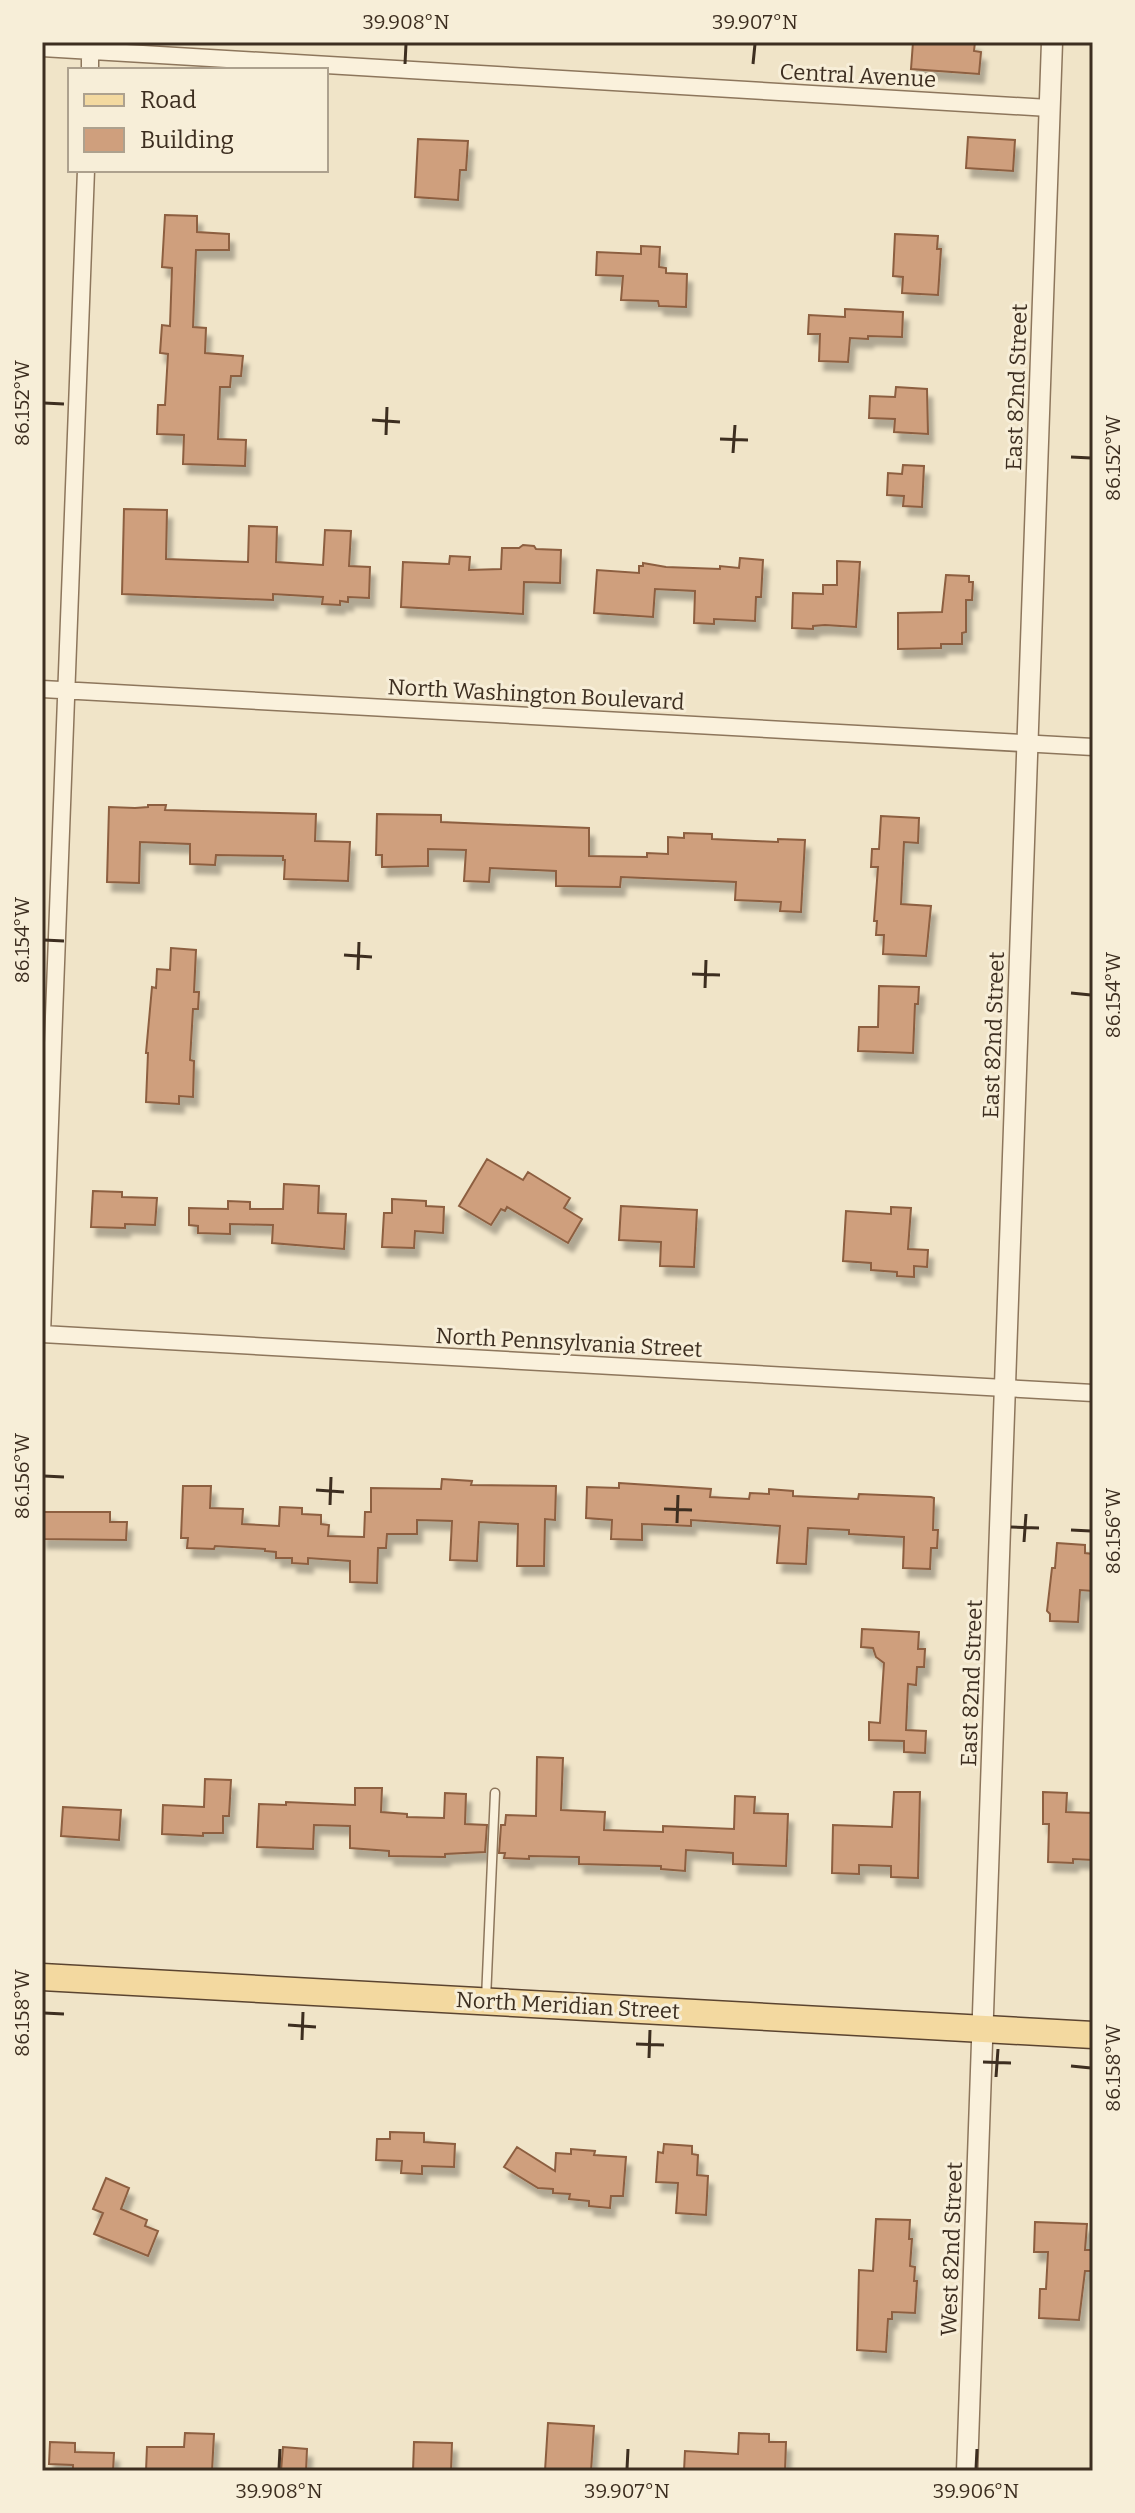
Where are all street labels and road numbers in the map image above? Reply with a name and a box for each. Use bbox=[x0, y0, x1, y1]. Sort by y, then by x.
street label: Central Avenue bbox=[779, 58, 937, 93]
street label: East 82nd Street bbox=[1000, 303, 1033, 471]
street label: North Washington Boulevard bbox=[387, 673, 685, 716]
street label: East 82nd Street bbox=[977, 951, 1010, 1119]
street label: North Pennsylvania Street bbox=[435, 1322, 703, 1363]
street label: East 82nd Street bbox=[955, 1599, 988, 1767]
street label: North Meridian Street bbox=[455, 1986, 681, 2025]
street label: West 82nd Street bbox=[935, 2161, 968, 2337]

